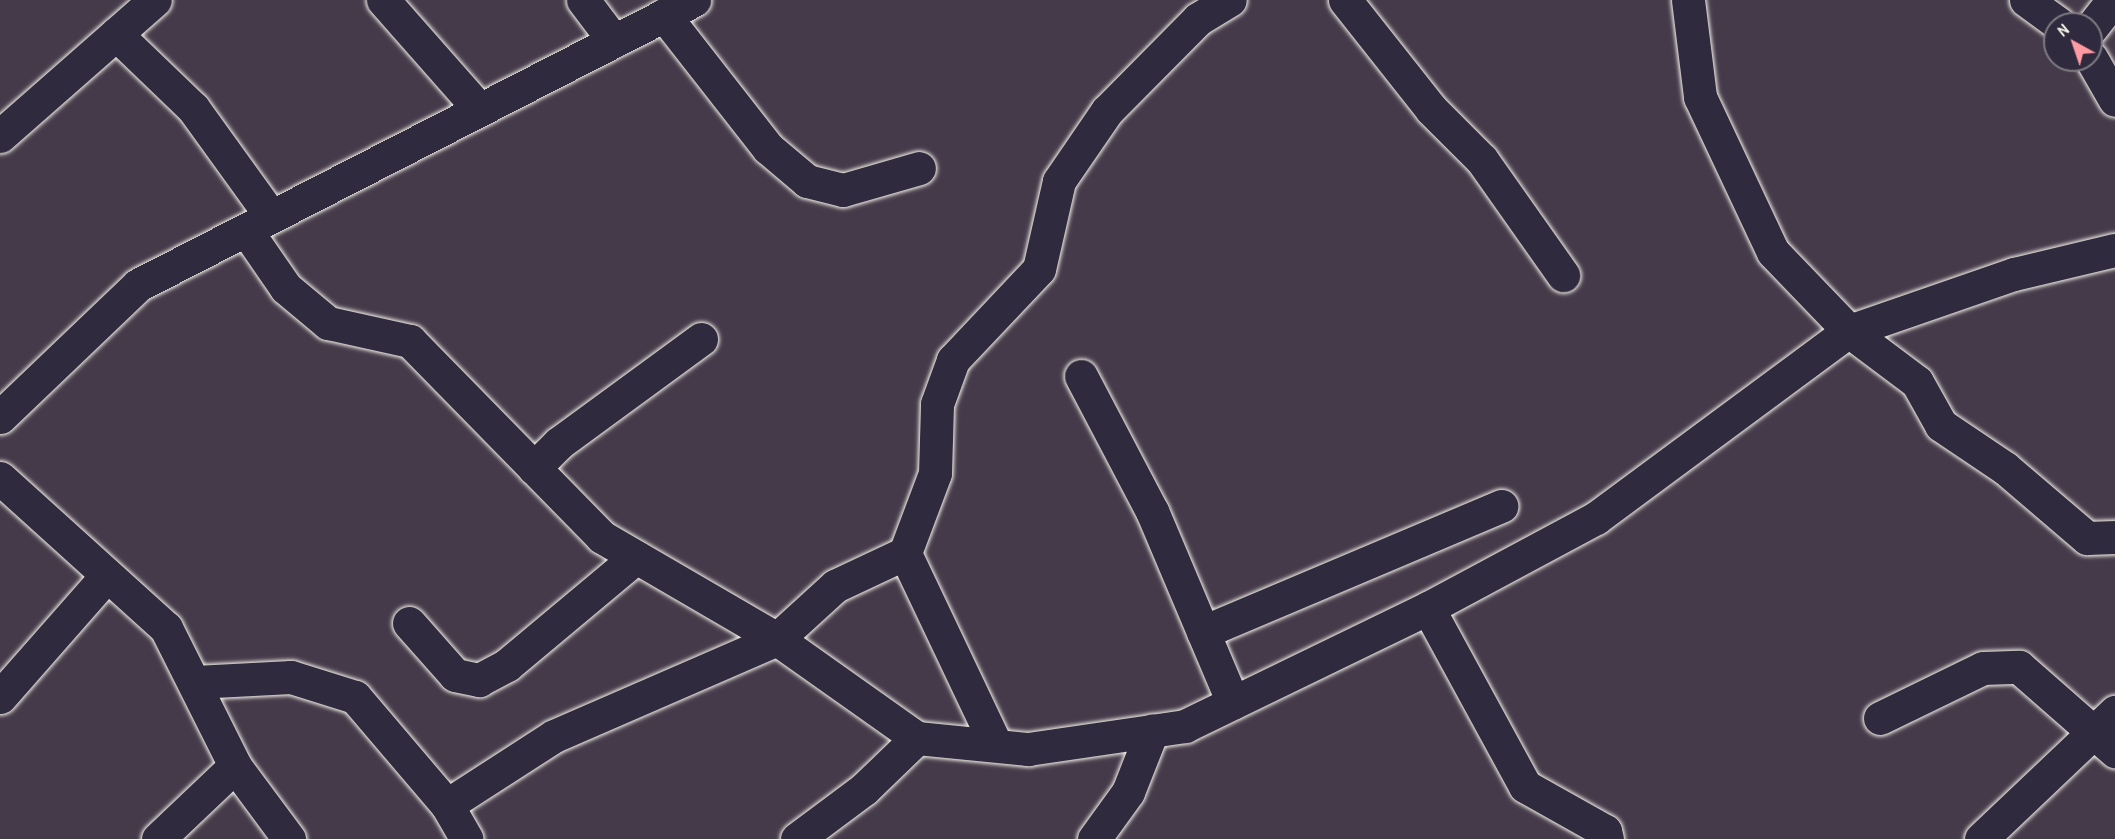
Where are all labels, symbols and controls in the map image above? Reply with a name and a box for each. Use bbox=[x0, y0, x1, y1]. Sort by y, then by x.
north arrow bbox=[2043, 12, 2103, 72]
text: N bbox=[2052, 19, 2073, 41]

